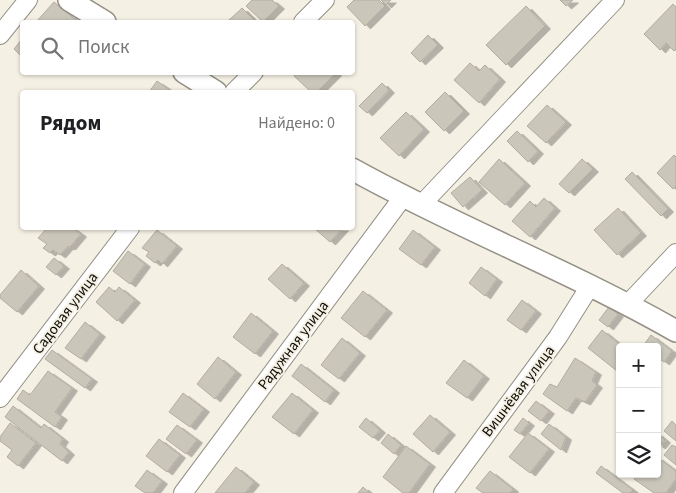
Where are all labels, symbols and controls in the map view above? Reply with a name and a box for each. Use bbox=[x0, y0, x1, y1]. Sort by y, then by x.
search box bbox=[20, 20, 355, 75]
icon: search bbox=[38, 34, 66, 62]
text: Поиск bbox=[78, 34, 129, 61]
text: Рядом bbox=[40, 108, 101, 138]
text: Найдено: 0 bbox=[258, 112, 335, 134]
street label: Садовая улица bbox=[28, 268, 103, 359]
street label: Радужная улица bbox=[253, 296, 334, 394]
street label: Вишнёвая улица bbox=[477, 341, 560, 441]
map controls bbox=[616, 343, 661, 478]
button: + bbox=[616, 343, 661, 388]
button: − bbox=[616, 388, 661, 433]
button: layers bbox=[616, 433, 661, 478]

